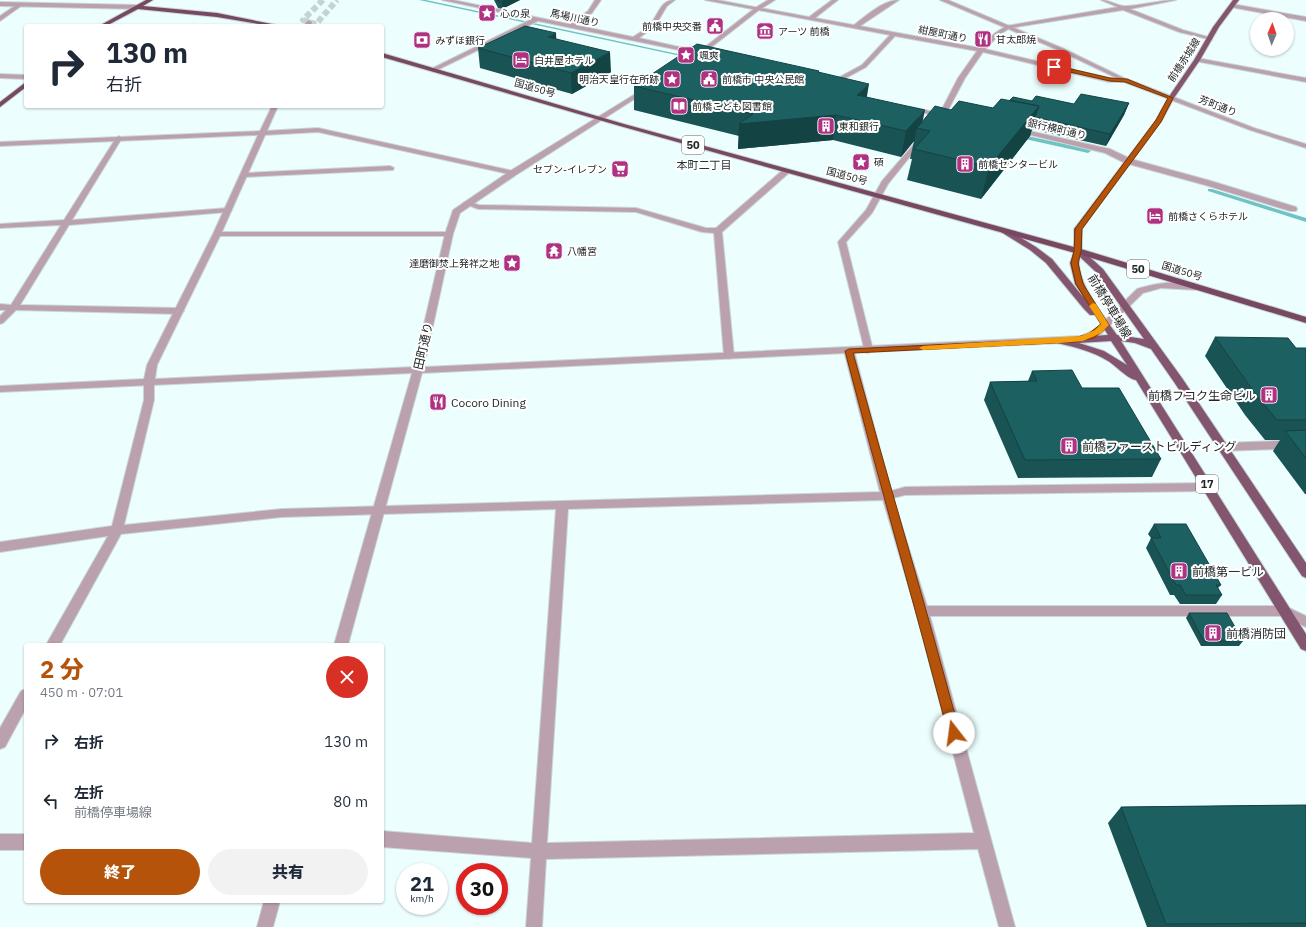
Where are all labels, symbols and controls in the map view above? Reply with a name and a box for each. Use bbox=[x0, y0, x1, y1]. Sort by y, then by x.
place icon: 心の泉 bbox=[477, 3, 497, 23]
street label: 馬場川通り bbox=[549, 6, 601, 30]
place label: 心の泉 bbox=[500, 7, 531, 20]
north arrow bbox=[1250, 12, 1294, 56]
map controls bbox=[1250, 12, 1294, 56]
public building icon: 前橋中央交番 bbox=[705, 16, 725, 36]
place label: 前橋中央交番 bbox=[642, 20, 702, 33]
museum icon: アーツ 前橋 bbox=[755, 21, 775, 41]
street label: 紺屋町通り bbox=[917, 23, 969, 45]
place label: アーツ 前橋 bbox=[778, 25, 830, 38]
restaurant icon: 甘太郎焼 bbox=[973, 29, 993, 49]
bank icon: みずほ銀行 bbox=[412, 30, 432, 50]
place label: 甘太郎焼 bbox=[996, 33, 1036, 46]
text: 130 m bbox=[106, 34, 188, 71]
place label: みずほ銀行 bbox=[435, 34, 485, 47]
street label: 前橋赤城線 bbox=[1165, 35, 1203, 85]
icon: right bbox=[40, 40, 92, 92]
place icon: 颯爽 bbox=[676, 45, 696, 65]
place label: 颯爽 bbox=[699, 49, 719, 62]
hotel icon: 白井屋ホテル bbox=[511, 50, 531, 70]
pin bbox=[1037, 50, 1071, 84]
place label: 白井屋ホテル bbox=[534, 54, 594, 67]
icon: arrive bbox=[1043, 56, 1065, 78]
place icon: 明治天皇行在所跡 bbox=[662, 69, 682, 89]
public building icon: 前橋市 中央公民館 bbox=[699, 69, 719, 89]
text: 右折 bbox=[106, 73, 142, 96]
place label: 明治天皇行在所跡 bbox=[579, 73, 659, 86]
place label: 前橋市 中央公民館 bbox=[722, 73, 804, 86]
street label: 国道50号 bbox=[513, 76, 557, 100]
street label: 芳町通り bbox=[1197, 93, 1239, 119]
library icon: 前橋こども図書館 bbox=[669, 96, 689, 116]
place label: 前橋こども図書館 bbox=[692, 100, 772, 113]
building icon: 東和銀行 bbox=[816, 116, 836, 136]
street label: 銀行横町通り bbox=[1026, 116, 1088, 142]
place label: 東和銀行 bbox=[839, 120, 879, 133]
road number: 50 bbox=[682, 136, 704, 154]
place icon: 碩 bbox=[851, 152, 871, 172]
building icon: 前橋センタービル bbox=[955, 154, 975, 174]
place label: 碩 bbox=[874, 156, 884, 169]
district label: 本町二丁目 bbox=[677, 158, 732, 172]
place label: 前橋センタービル bbox=[978, 158, 1058, 171]
supermarket icon: セブン-イレブン bbox=[610, 159, 630, 179]
place label: セブン-イレブン bbox=[533, 163, 607, 176]
street label: 国道50号 bbox=[825, 164, 869, 188]
hotel icon: 前橋さくらホテル bbox=[1145, 206, 1165, 226]
place label: 前橋さくらホテル bbox=[1168, 210, 1248, 223]
temple icon: 八幡宮 bbox=[544, 241, 564, 261]
place label: 八幡宮 bbox=[567, 245, 597, 258]
place icon: 達磨御焚上発祥之地 bbox=[502, 253, 522, 273]
place label: 達磨御焚上発祥之地 bbox=[409, 257, 500, 270]
street label: 国道50号 bbox=[1160, 259, 1204, 283]
road number: 50 bbox=[1127, 260, 1149, 278]
street label: 前橋停車場線 bbox=[1085, 271, 1135, 341]
street label: 田町通り bbox=[410, 321, 436, 371]
building icon: 前橋フコク生命ビル bbox=[1259, 385, 1279, 405]
place label: 前橋フコク生命ビル bbox=[1148, 388, 1256, 403]
restaurant icon: Cocoro Dining bbox=[428, 392, 448, 412]
place label: Cocoro Dining bbox=[451, 395, 526, 410]
building icon: 前橋ファーストビルディング bbox=[1059, 436, 1079, 456]
place label: 前橋ファーストビルディング bbox=[1082, 439, 1237, 454]
road number: 17 bbox=[1196, 475, 1218, 493]
building icon: 前橋第一ビル bbox=[1169, 561, 1189, 581]
place label: 前橋第一ビル bbox=[1192, 564, 1264, 579]
building icon: 前橋消防団 bbox=[1203, 623, 1223, 643]
place label: 前橋消防団 bbox=[1226, 626, 1286, 641]
text: 2 分 bbox=[40, 653, 84, 685]
button: close bbox=[326, 656, 368, 698]
text: 450 m · 07:01 bbox=[40, 684, 123, 701]
position arrow bbox=[933, 712, 975, 754]
icon: right bbox=[40, 730, 62, 752]
text: 130 m bbox=[324, 732, 368, 751]
text: 右折 bbox=[74, 733, 104, 752]
text: 左折 bbox=[74, 783, 104, 802]
icon: left bbox=[40, 790, 62, 812]
text: 80 m bbox=[333, 792, 368, 811]
text: 前橋停車場線 bbox=[74, 804, 152, 821]
button: 終了 bbox=[40, 849, 200, 895]
button: 共有 bbox=[208, 849, 368, 895]
speed limit sign: 30 bbox=[456, 863, 508, 915]
text: 21 bbox=[410, 870, 434, 897]
text: km/h bbox=[410, 892, 434, 905]

